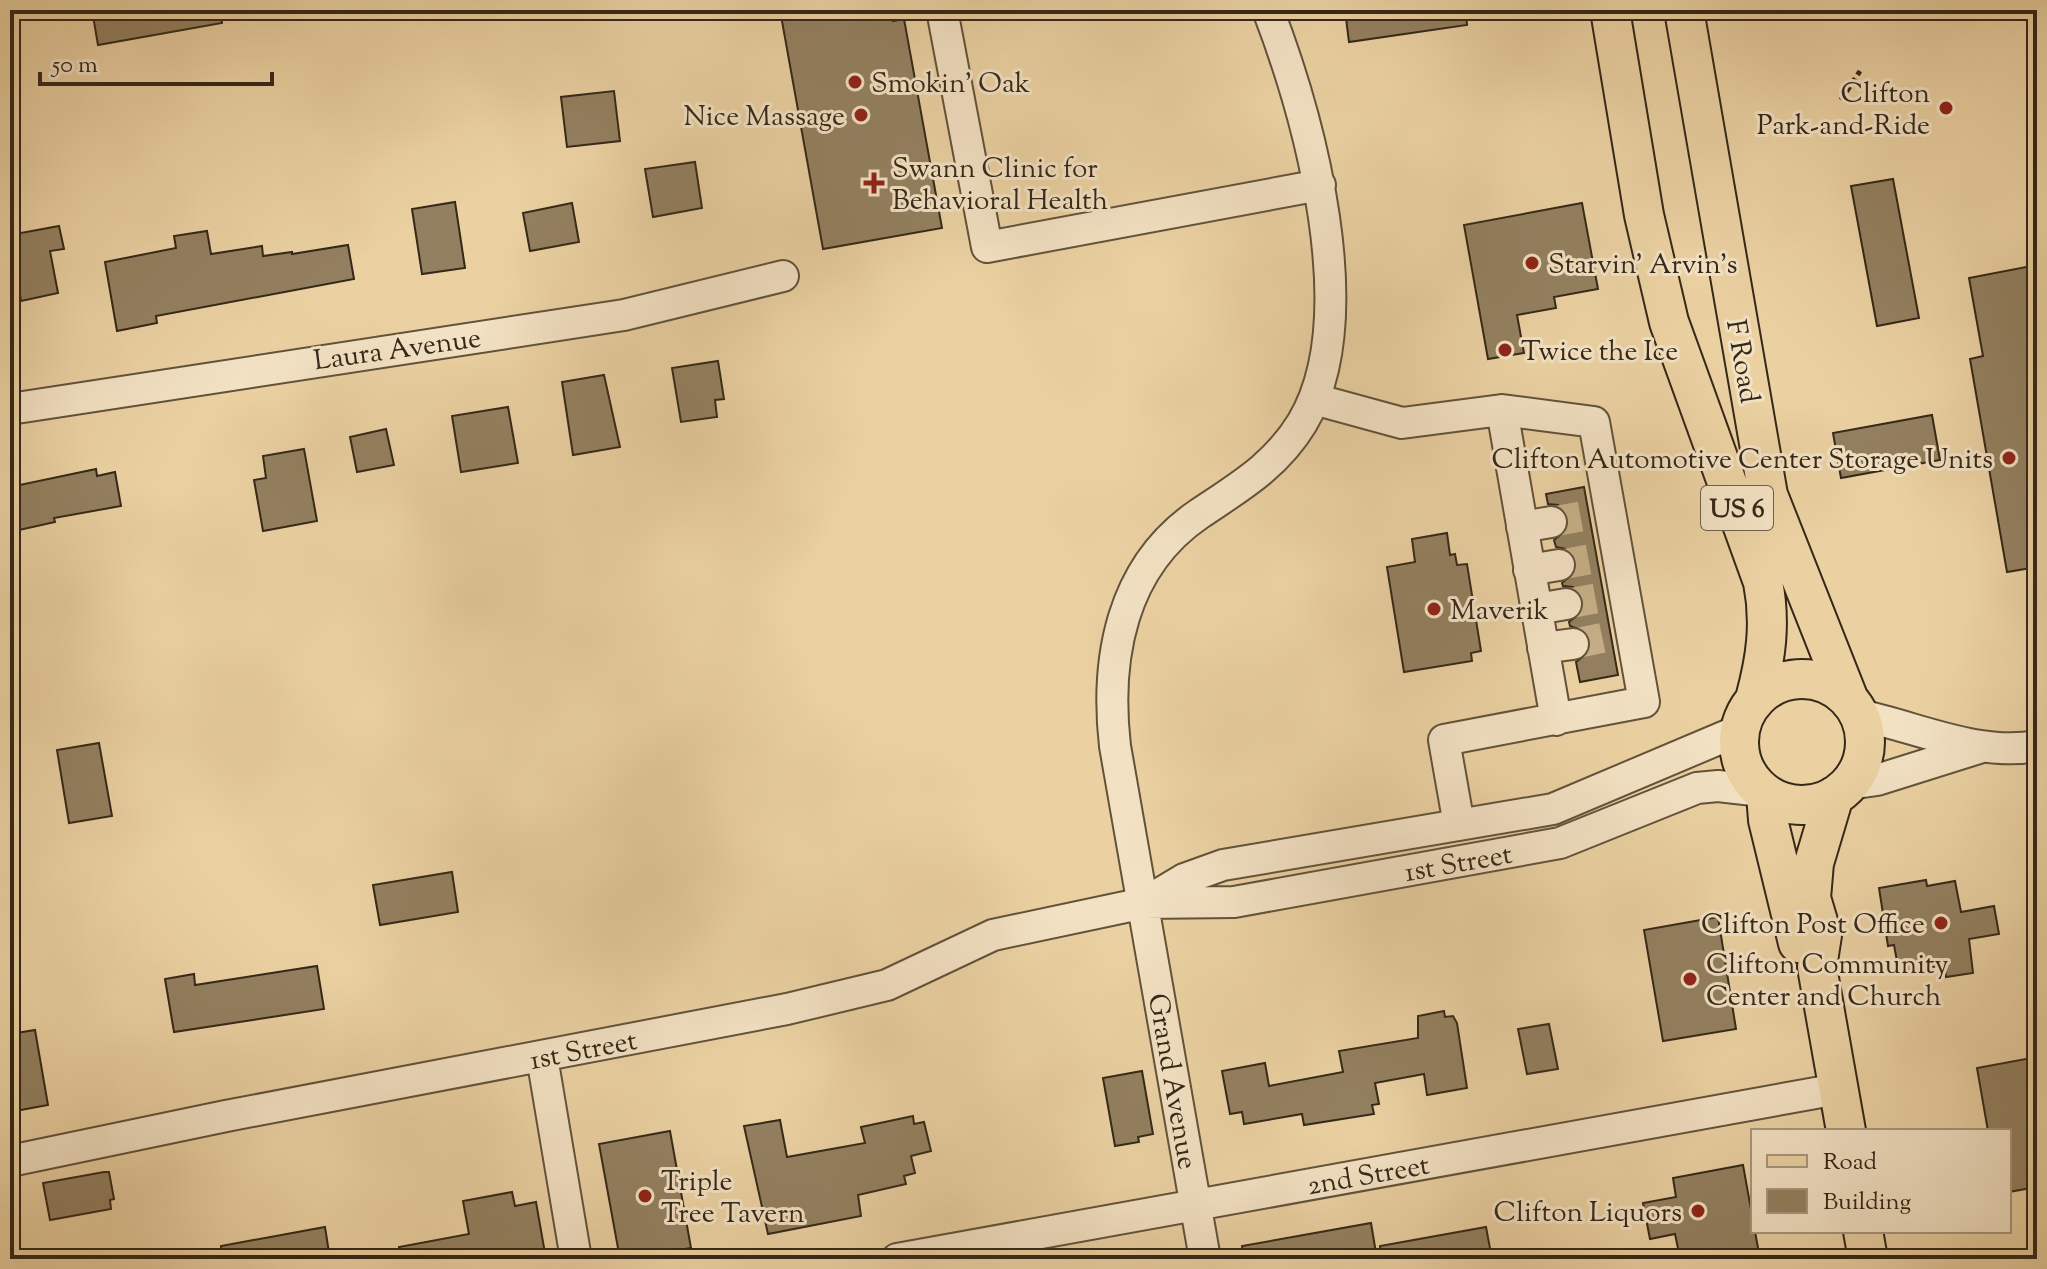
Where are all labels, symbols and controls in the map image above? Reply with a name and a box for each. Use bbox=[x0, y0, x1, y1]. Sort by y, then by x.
scale bar bbox=[40, 36, 272, 86]
text: 50 m bbox=[50, 49, 98, 83]
place label: Smokin' Oak bbox=[871, 65, 1030, 105]
marker: Smokin' Oak bbox=[846, 73, 864, 91]
place label: Clifton Park-and-Ride bbox=[1757, 75, 1930, 147]
place label: Nice Massage bbox=[684, 98, 845, 138]
marker: Clifton Park-and-Ride bbox=[1937, 99, 1955, 117]
marker: Nice Massage bbox=[852, 106, 870, 124]
place label: Swann Clinic for Behavioral Health bbox=[892, 150, 1108, 222]
marker: Swann Clinic for Behavioral Health bbox=[863, 172, 885, 194]
place label: Starvin' Arvin's bbox=[1548, 246, 1738, 286]
marker: Starvin' Arvin's bbox=[1523, 254, 1541, 272]
street label: F Road bbox=[1714, 316, 1768, 407]
street label: Laura Avenue bbox=[311, 319, 484, 382]
place label: Twice the Ice bbox=[1521, 333, 1678, 373]
marker: Twice the Ice bbox=[1496, 341, 1514, 359]
place label: Clifton Automotive Center Storage Units bbox=[1491, 441, 1993, 481]
marker: Clifton Automotive Center Storage Units bbox=[2000, 449, 2018, 467]
road number: US 6 bbox=[1701, 486, 1773, 530]
place label: Maverik bbox=[1450, 592, 1549, 632]
marker: Maverik bbox=[1425, 600, 1443, 618]
street label: 1st Street bbox=[1402, 836, 1516, 894]
place label: Clifton Post Office bbox=[1701, 906, 1925, 946]
marker: Clifton Post Office bbox=[1932, 914, 1950, 932]
place label: Clifton Community Center and Church bbox=[1706, 946, 1949, 1018]
marker: Clifton Community Center and Church bbox=[1681, 970, 1699, 988]
street label: Grand Avenue bbox=[1136, 990, 1206, 1173]
street label: 1st Street bbox=[527, 1022, 641, 1082]
legend bbox=[1751, 1129, 2011, 1233]
street label: 2nd Street bbox=[1304, 1146, 1433, 1207]
text: Road bbox=[1823, 1146, 1877, 1180]
place label: Triple Tree Tavern bbox=[661, 1163, 804, 1235]
text: Building bbox=[1823, 1186, 1912, 1220]
marker: Triple Tree Tavern bbox=[636, 1187, 654, 1205]
place label: Clifton Liquors bbox=[1494, 1194, 1682, 1234]
marker: Clifton Liquors bbox=[1689, 1202, 1707, 1220]

